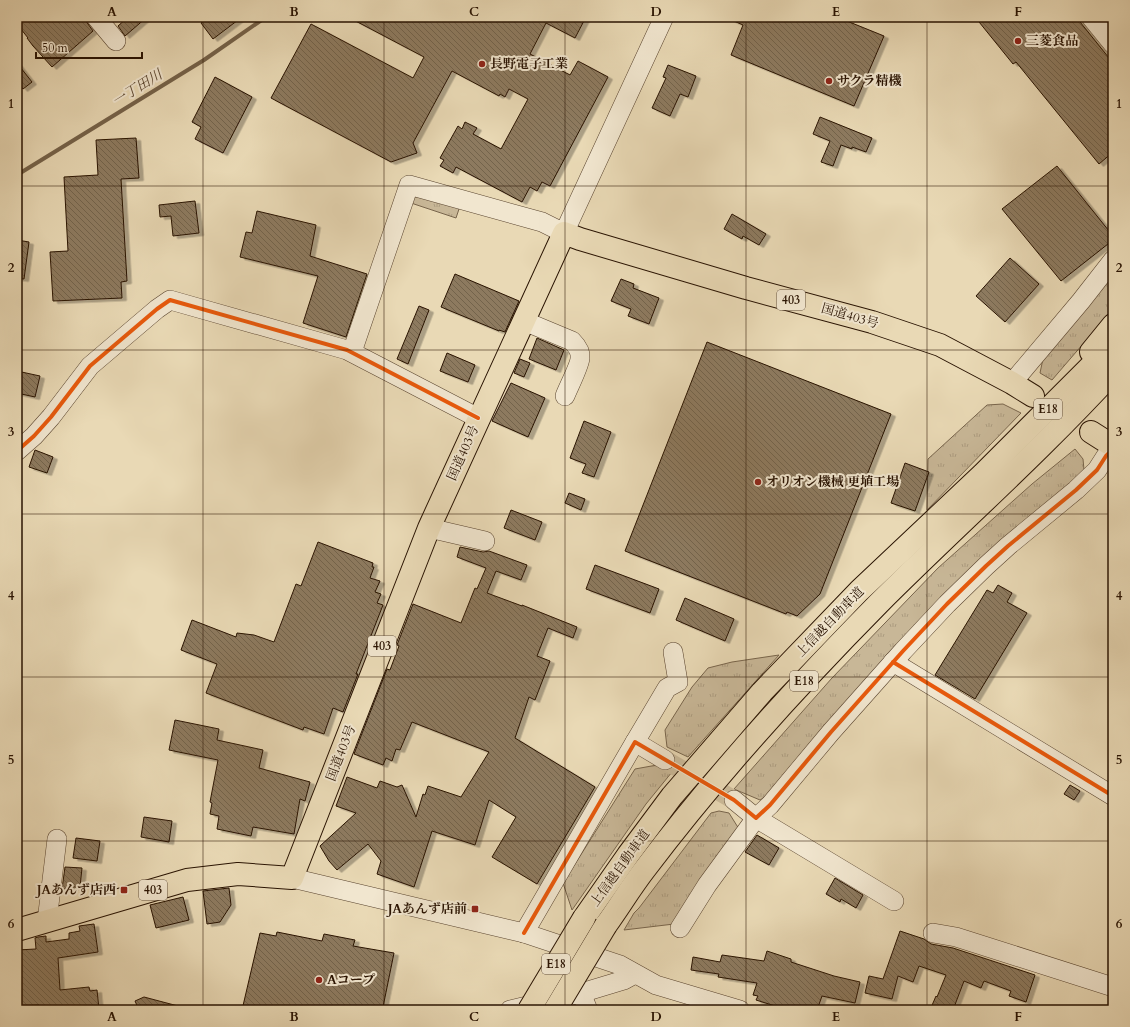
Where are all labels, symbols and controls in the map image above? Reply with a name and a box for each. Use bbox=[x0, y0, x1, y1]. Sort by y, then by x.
text: A bbox=[107, 3, 117, 21]
text: B bbox=[289, 3, 299, 21]
text: C bbox=[469, 3, 479, 21]
text: D bbox=[650, 3, 662, 21]
text: E bbox=[832, 3, 840, 21]
text: F bbox=[1014, 3, 1022, 21]
place label: 三菱食品 bbox=[1026, 32, 1078, 50]
scale bar bbox=[36, 34, 142, 60]
marker: 三菱食品 bbox=[1013, 36, 1023, 46]
text: 50 m bbox=[42, 40, 69, 56]
place label: 長野電子工業 bbox=[490, 55, 568, 73]
marker: 長野電子工業 bbox=[477, 59, 487, 69]
water label: 一丁田川 bbox=[108, 64, 167, 111]
place label: サクラ精機 bbox=[837, 72, 901, 90]
marker: サクラ精機 bbox=[824, 76, 834, 86]
text: 1 bbox=[8, 95, 14, 113]
text: 1 bbox=[1116, 95, 1122, 113]
text: 2 bbox=[8, 259, 15, 277]
text: 2 bbox=[1116, 259, 1123, 277]
road number: 403 bbox=[777, 290, 805, 310]
street label: 国道403号 bbox=[819, 299, 881, 333]
road number: E18 bbox=[1034, 399, 1062, 419]
street label: 国道403号 bbox=[443, 422, 483, 484]
text: 3 bbox=[8, 423, 15, 441]
text: 3 bbox=[1116, 423, 1123, 441]
place label: オリオン機械 更埴工場 bbox=[766, 473, 899, 491]
marker: オリオン機械 更埴工場 bbox=[753, 477, 763, 487]
street label: 上信越自動車道 bbox=[792, 583, 868, 661]
text: 4 bbox=[8, 587, 15, 605]
text: 4 bbox=[1116, 587, 1123, 605]
road number: 403 bbox=[368, 636, 396, 656]
road number: E18 bbox=[790, 671, 818, 691]
street label: 国道403号 bbox=[322, 722, 360, 784]
text: 5 bbox=[8, 751, 14, 769]
text: 5 bbox=[1116, 751, 1122, 769]
street label: 上信越自動車道 bbox=[586, 826, 654, 910]
road number: 403 bbox=[139, 880, 167, 900]
place label: JAあんず店西 bbox=[35, 881, 116, 899]
marker: JAあんず店西 bbox=[119, 885, 129, 895]
place label: JAあんず店前 bbox=[386, 900, 467, 918]
marker: JAあんず店前 bbox=[470, 904, 480, 914]
text: 6 bbox=[8, 915, 15, 933]
text: 6 bbox=[1116, 915, 1123, 933]
road number: E18 bbox=[542, 954, 570, 974]
place label: Aコープ bbox=[327, 971, 375, 989]
marker: Aコープ bbox=[314, 975, 324, 985]
text: A bbox=[107, 1008, 117, 1026]
text: B bbox=[289, 1008, 299, 1026]
text: C bbox=[469, 1008, 479, 1026]
text: D bbox=[650, 1008, 662, 1026]
text: E bbox=[832, 1008, 840, 1026]
text: F bbox=[1014, 1008, 1022, 1026]

